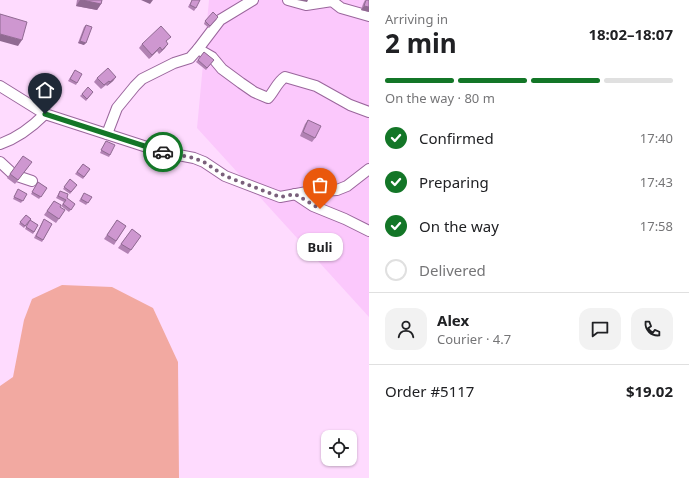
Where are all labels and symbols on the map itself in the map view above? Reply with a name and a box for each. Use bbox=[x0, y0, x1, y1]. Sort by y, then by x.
pin bbox=[28, 73, 62, 114]
courier bbox=[143, 132, 183, 172]
pin bbox=[303, 168, 337, 209]
callout: Buli bbox=[297, 233, 343, 261]

